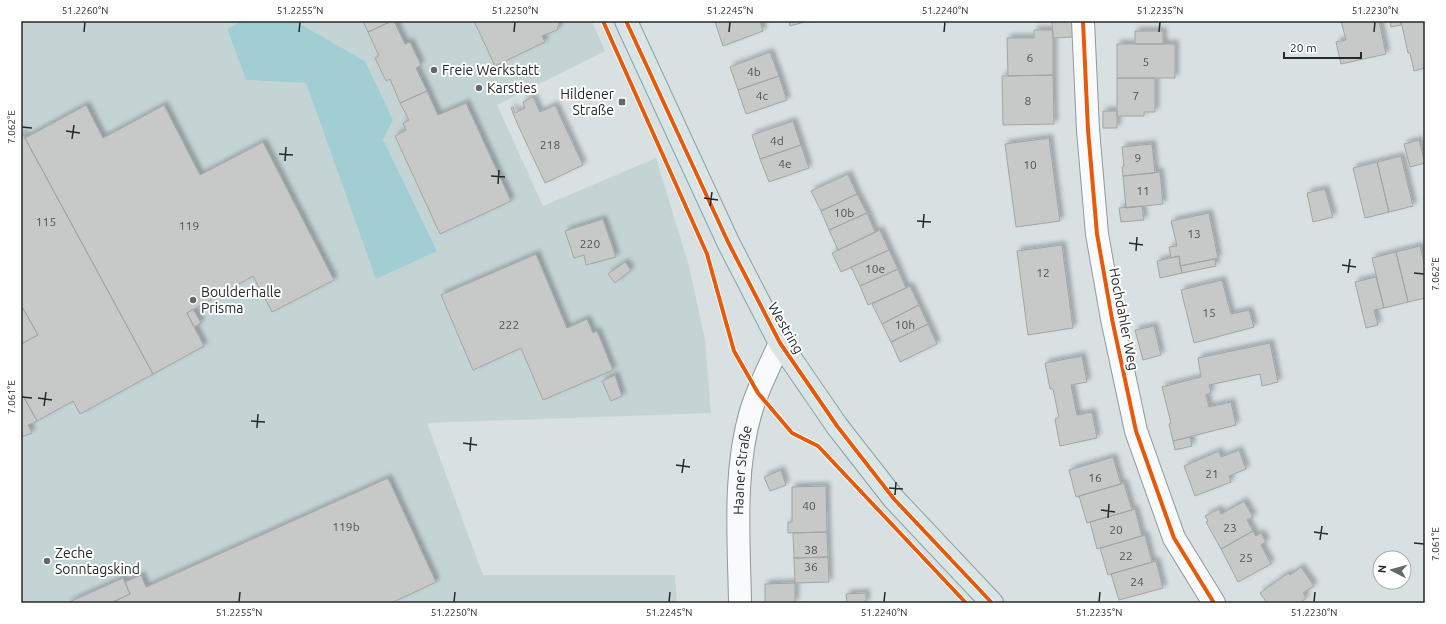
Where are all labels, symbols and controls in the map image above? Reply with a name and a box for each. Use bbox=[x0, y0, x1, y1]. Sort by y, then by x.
text: 51.2260°N bbox=[62, 5, 108, 16]
text: 51.2255°N bbox=[277, 5, 323, 16]
text: 51.2250°N bbox=[492, 5, 538, 16]
text: 51.2245°N bbox=[707, 5, 753, 16]
text: 51.2240°N bbox=[922, 5, 968, 16]
text: 51.2235°N bbox=[1137, 5, 1183, 16]
text: 51.2230°N bbox=[1352, 5, 1398, 16]
scale bar bbox=[1284, 34, 1361, 60]
text: 20 m bbox=[1290, 41, 1317, 54]
house number: 6 bbox=[1027, 51, 1034, 64]
house number: 5 bbox=[1143, 55, 1149, 68]
place label: Freie Werkstatt bbox=[442, 62, 540, 78]
marker: Freie Werkstatt bbox=[429, 65, 439, 75]
house number: 4b bbox=[747, 65, 761, 78]
place label: Karsties bbox=[487, 80, 537, 96]
marker: Karsties bbox=[474, 83, 484, 93]
place label: Hildener Straße bbox=[560, 86, 615, 118]
house number: 4c bbox=[756, 89, 769, 102]
house number: 7 bbox=[1133, 89, 1139, 102]
house number: 8 bbox=[1025, 94, 1032, 107]
marker: Hildener Straße bbox=[617, 97, 627, 107]
text: 7.062°E bbox=[6, 110, 17, 144]
house number: 4d bbox=[770, 134, 784, 147]
house number: 218 bbox=[540, 138, 560, 151]
house number: 9 bbox=[1135, 151, 1141, 164]
house number: 4e bbox=[778, 157, 792, 170]
house number: 10 bbox=[1023, 158, 1037, 171]
house number: 11 bbox=[1136, 184, 1150, 197]
house number: 10b bbox=[834, 206, 854, 219]
house number: 115 bbox=[36, 215, 56, 228]
house number: 119 bbox=[179, 219, 199, 232]
house number: 13 bbox=[1187, 227, 1201, 240]
house number: 220 bbox=[580, 237, 600, 250]
text: 7.062°E bbox=[1430, 257, 1441, 291]
house number: 10e bbox=[865, 262, 885, 275]
house number: 12 bbox=[1036, 266, 1050, 279]
street label: Hochdahler Weg bbox=[1106, 266, 1142, 372]
place label: Boulderhalle Prisma bbox=[201, 284, 281, 316]
marker: Boulderhalle Prisma bbox=[188, 295, 198, 305]
street label: Westring bbox=[765, 299, 807, 357]
house number: 15 bbox=[1202, 306, 1216, 319]
house number: 222 bbox=[499, 318, 519, 331]
house number: 10h bbox=[895, 318, 915, 331]
text: 7.061°E bbox=[6, 380, 17, 414]
street label: Haaner Straße bbox=[730, 424, 755, 515]
house number: 21 bbox=[1205, 467, 1219, 480]
house number: 16 bbox=[1088, 471, 1102, 484]
house number: 40 bbox=[802, 499, 816, 512]
house number: 119b bbox=[332, 520, 360, 533]
house number: 23 bbox=[1223, 521, 1237, 534]
house number: 20 bbox=[1109, 523, 1123, 536]
text: 7.061°E bbox=[1430, 527, 1441, 561]
house number: 38 bbox=[804, 543, 818, 556]
place label: Zeche Sonntagskind bbox=[55, 545, 140, 577]
house number: 22 bbox=[1119, 549, 1133, 562]
north arrow bbox=[1372, 550, 1412, 590]
house number: 25 bbox=[1239, 551, 1253, 564]
marker: Zeche Sonntagskind bbox=[42, 556, 52, 566]
house number: 36 bbox=[804, 560, 818, 573]
text: N bbox=[1376, 564, 1388, 574]
house number: 24 bbox=[1130, 575, 1144, 588]
text: 51.2255°N bbox=[216, 607, 262, 618]
text: 51.2250°N bbox=[431, 607, 477, 618]
text: 51.2245°N bbox=[646, 607, 692, 618]
text: 51.2240°N bbox=[861, 607, 907, 618]
text: 51.2235°N bbox=[1076, 607, 1122, 618]
text: 51.2230°N bbox=[1291, 607, 1337, 618]

